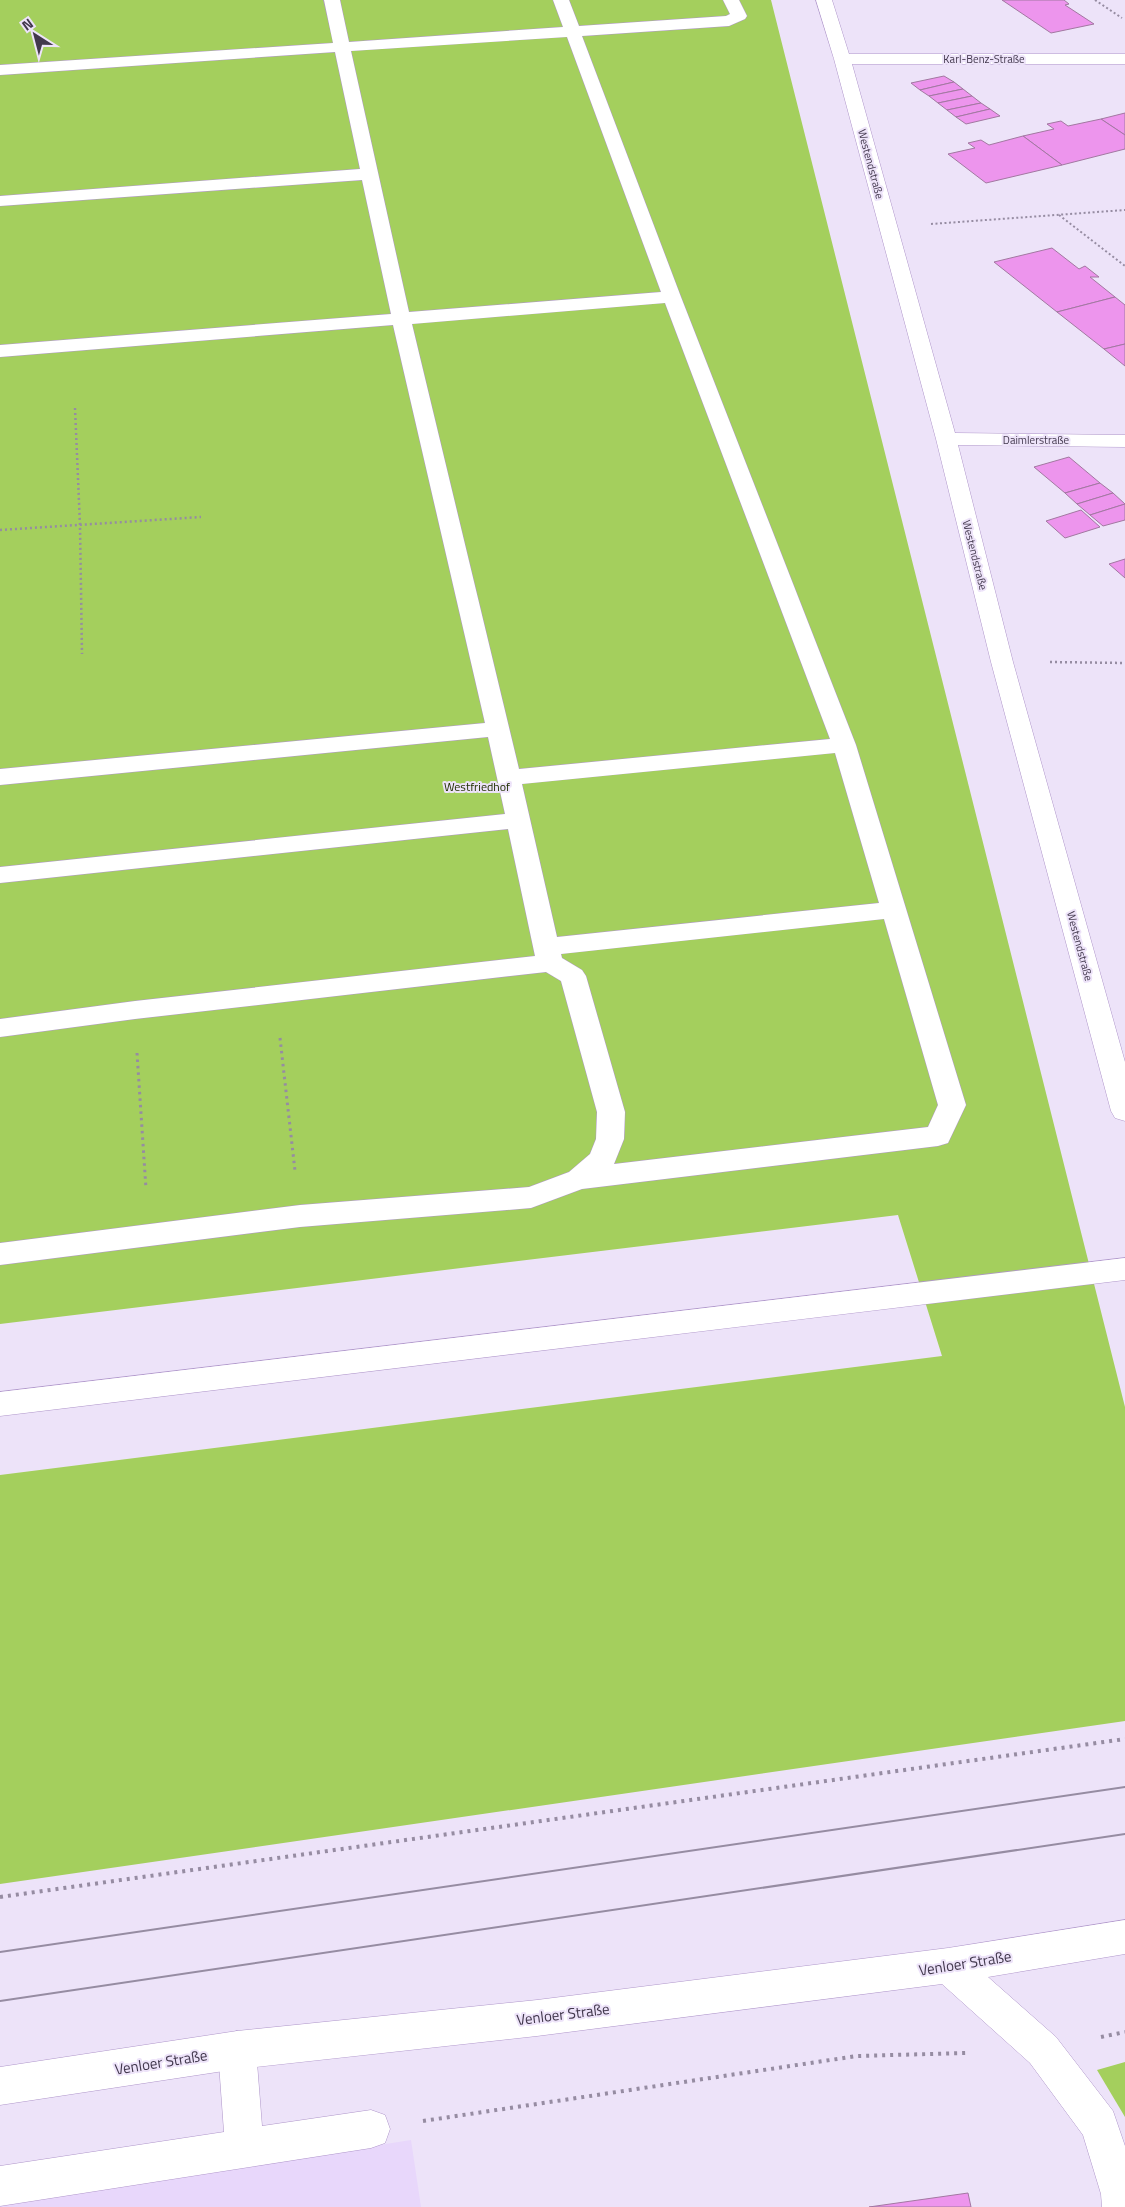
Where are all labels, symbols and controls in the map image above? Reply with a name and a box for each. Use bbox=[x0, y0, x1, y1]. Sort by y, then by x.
north arrow bbox=[10, 10, 60, 60]
text: N bbox=[17, 13, 37, 35]
street label: Karl-Benz-Straße bbox=[943, 51, 1025, 67]
street label: Westendstraße bbox=[854, 127, 888, 201]
street label: Daimlerstraße bbox=[1003, 432, 1070, 448]
street label: Westendstraße bbox=[959, 518, 992, 592]
park label: Westfriedhof bbox=[444, 777, 510, 796]
street label: Westendstraße bbox=[1063, 909, 1097, 983]
street label: Venloer Straße bbox=[917, 1944, 1013, 1982]
street label: Venloer Straße bbox=[515, 1997, 611, 2031]
street label: Venloer Straße bbox=[113, 2043, 209, 2081]

